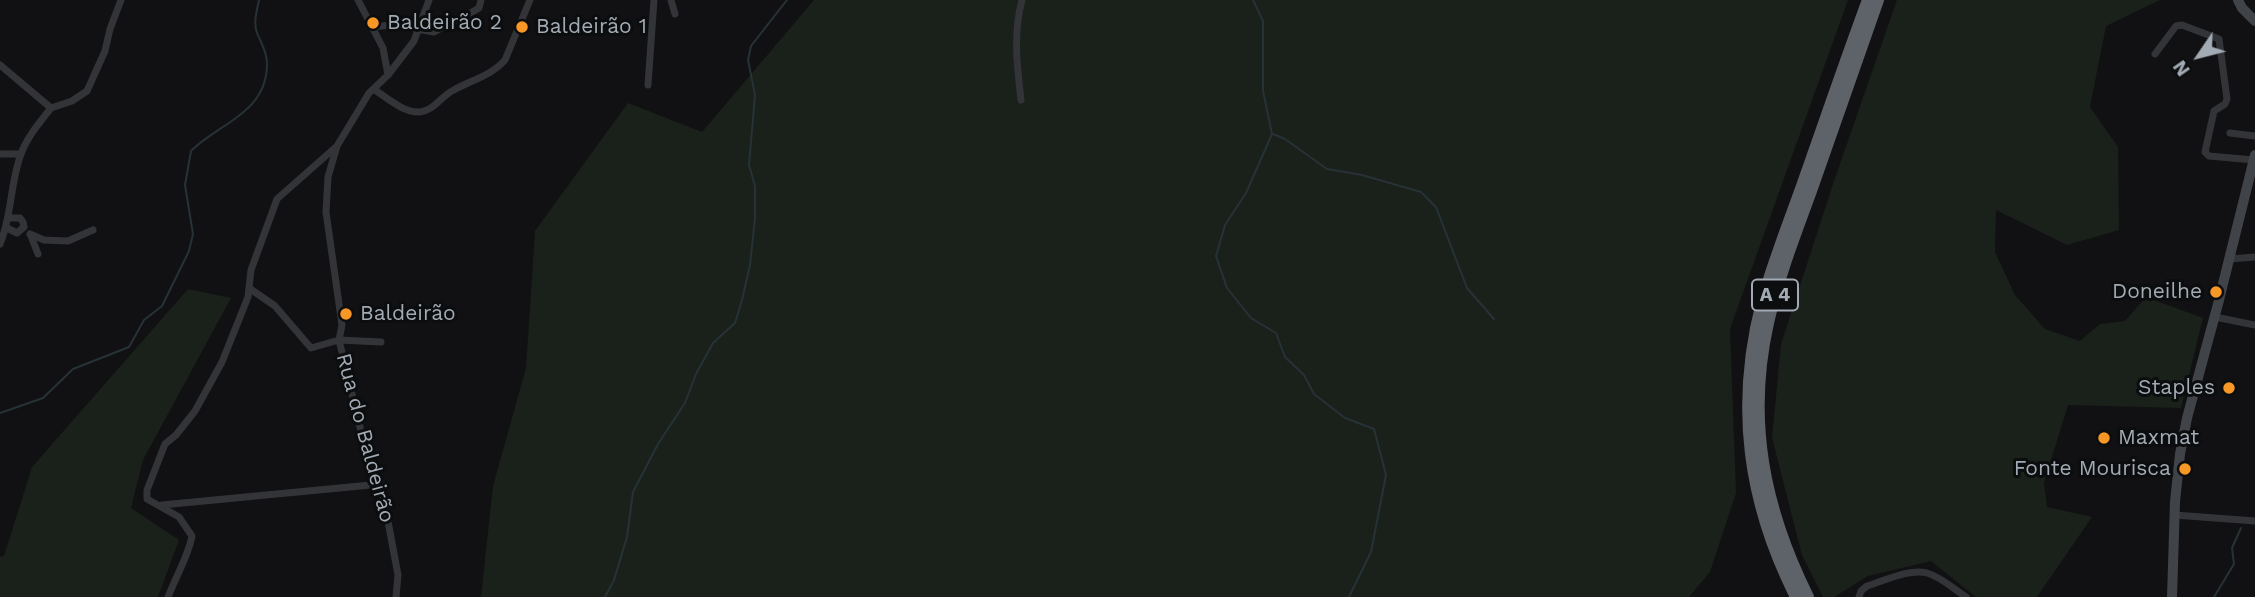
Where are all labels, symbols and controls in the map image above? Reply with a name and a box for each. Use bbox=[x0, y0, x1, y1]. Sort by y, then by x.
place label: Baldeirão 2 bbox=[387, 10, 502, 36]
place label: Baldeirão 1 bbox=[536, 14, 647, 40]
marker: Baldeirão 2 bbox=[365, 15, 381, 31]
marker: Baldeirão 1 bbox=[514, 19, 530, 35]
north arrow bbox=[2164, 21, 2234, 91]
text: N bbox=[2168, 56, 2195, 81]
place label: Doneilhe bbox=[2112, 279, 2202, 305]
road number: A 4 bbox=[1752, 280, 1798, 310]
marker: Doneilhe bbox=[2208, 284, 2224, 300]
place label: Baldeirão bbox=[360, 301, 456, 327]
marker: Baldeirão bbox=[338, 306, 354, 322]
street label: Rua do Baldeirão bbox=[330, 351, 400, 525]
place label: Staples bbox=[2138, 375, 2215, 401]
marker: Staples bbox=[2221, 380, 2237, 396]
place label: Maxmat bbox=[2118, 425, 2199, 451]
marker: Maxmat bbox=[2096, 430, 2112, 446]
place label: Fonte Mourisca bbox=[2014, 456, 2171, 482]
marker: Fonte Mourisca bbox=[2177, 461, 2193, 477]

